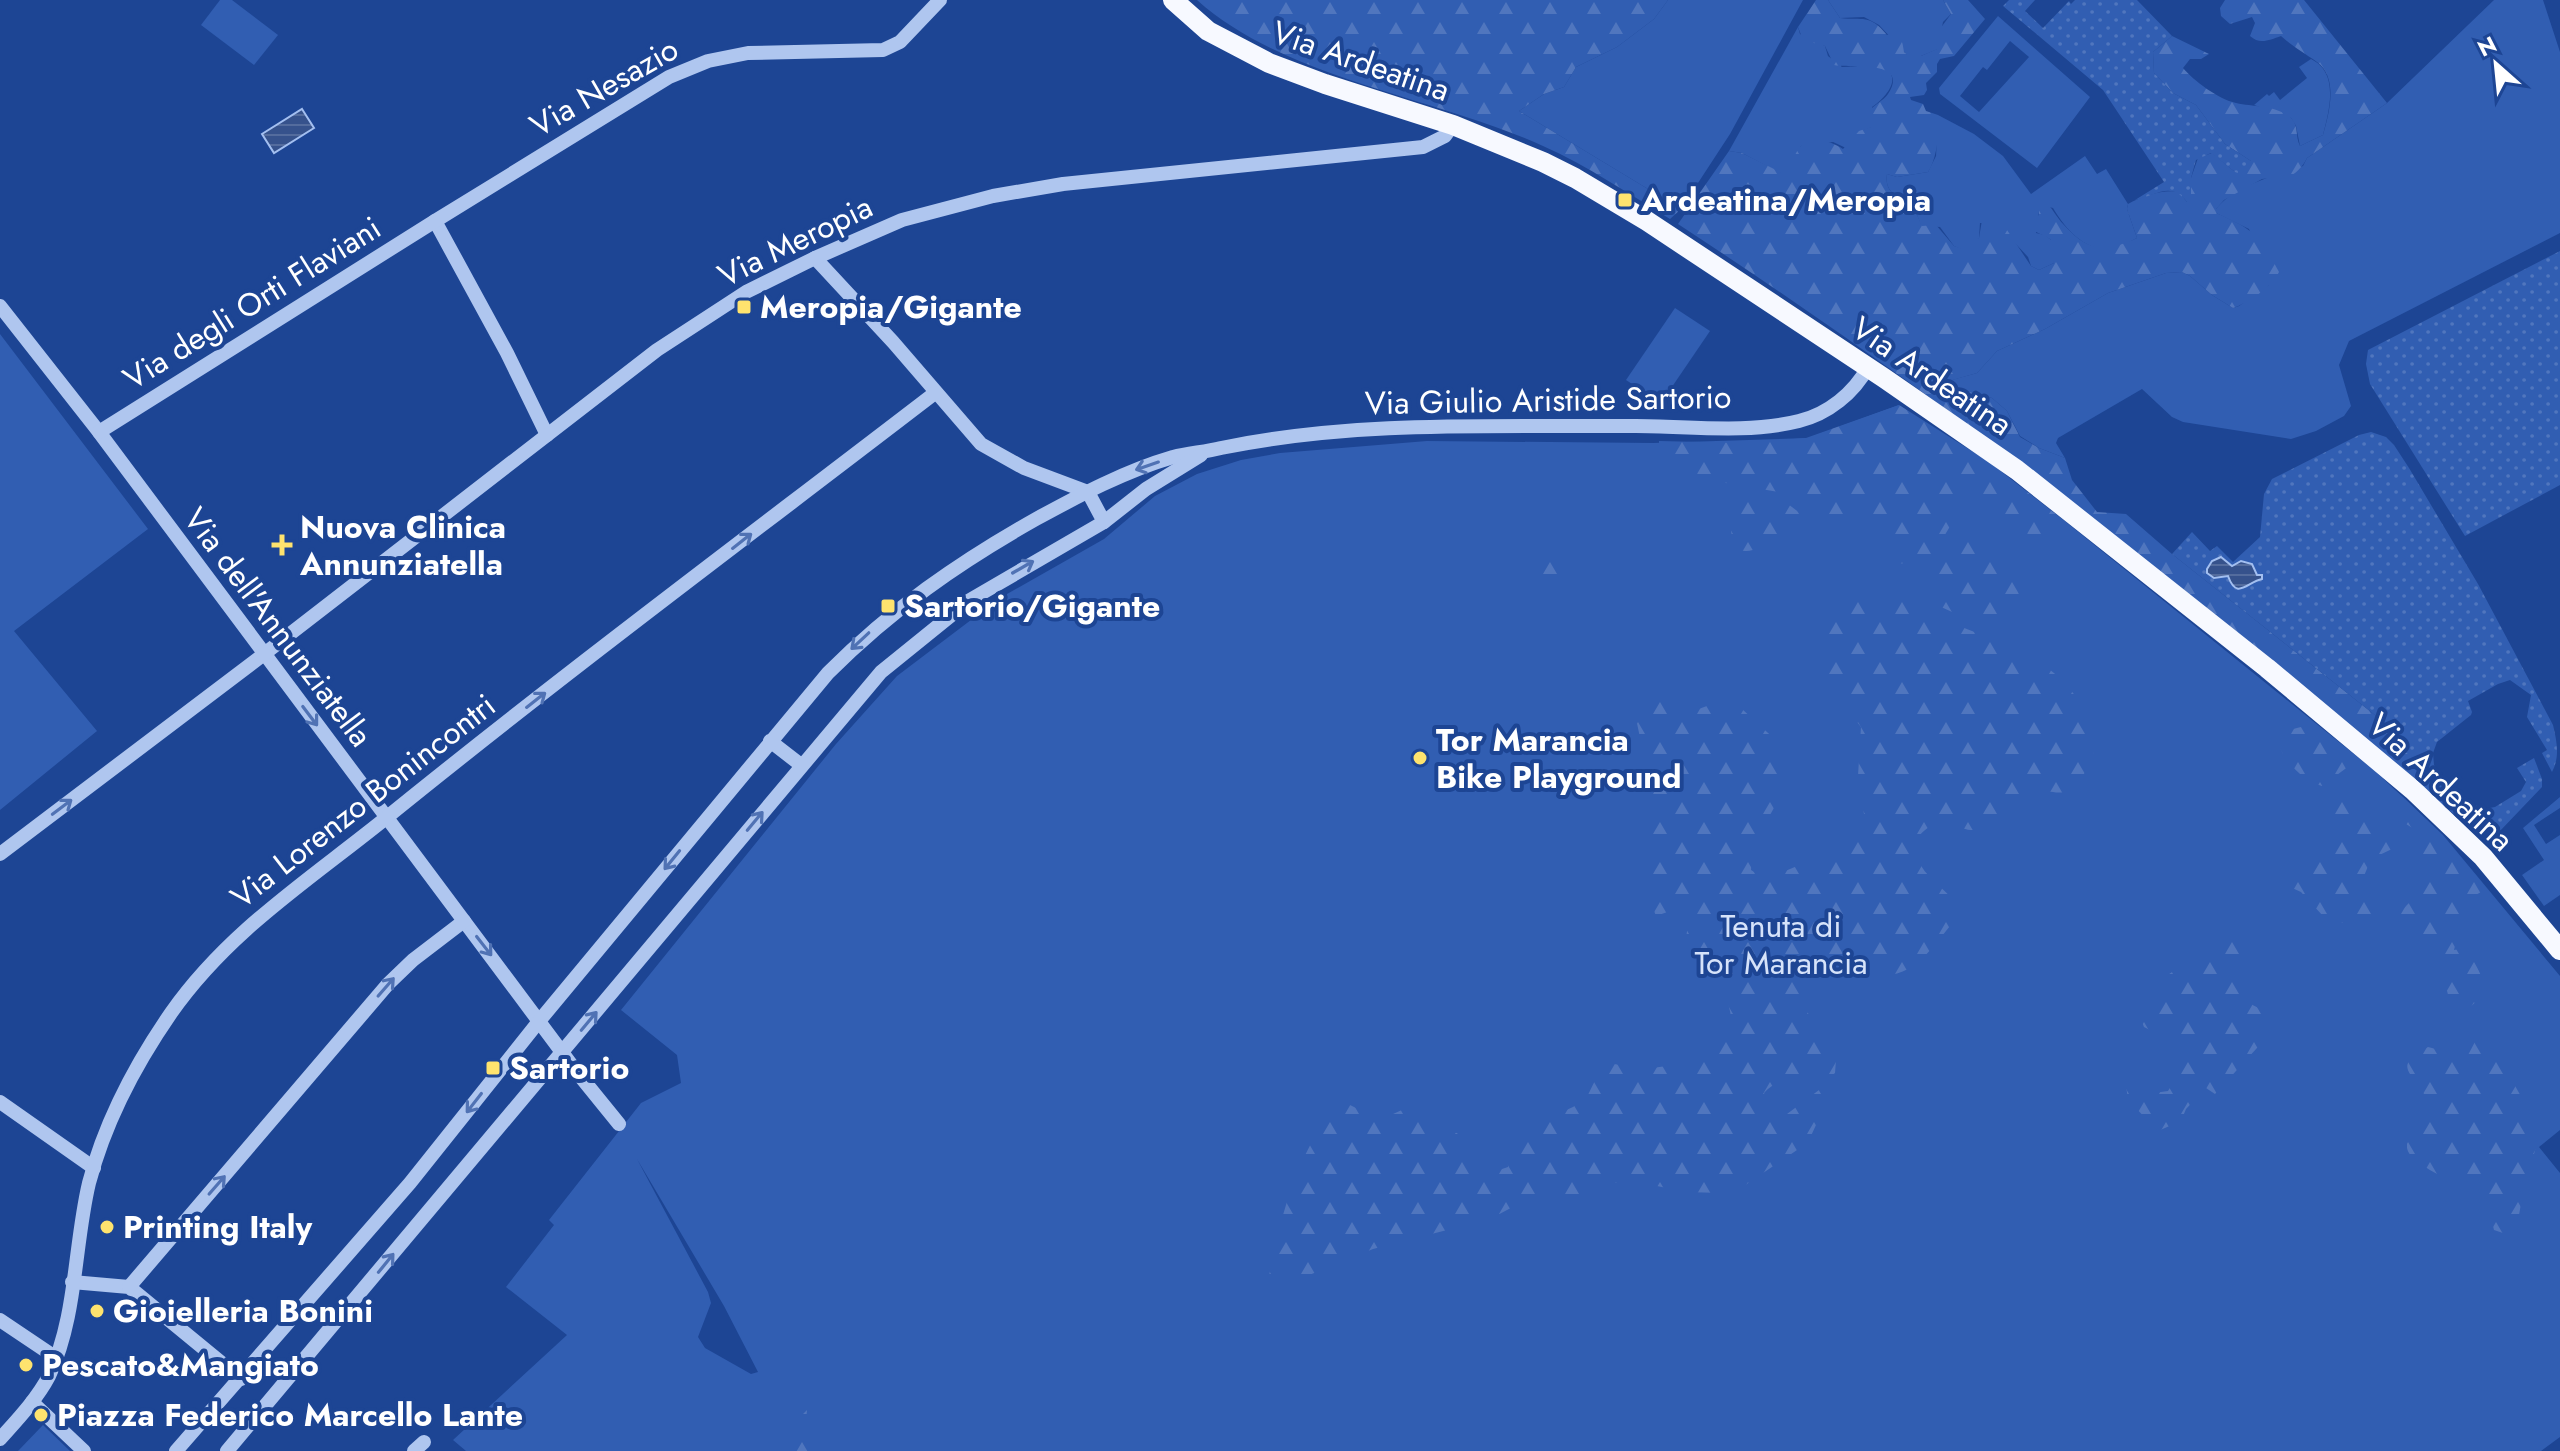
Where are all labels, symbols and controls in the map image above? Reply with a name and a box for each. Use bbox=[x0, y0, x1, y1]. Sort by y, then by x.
street label: Via Ardeatina bbox=[1266, 9, 1456, 113]
north arrow bbox=[2456, 24, 2536, 104]
street label: Via Nesazio bbox=[521, 26, 687, 148]
text: N bbox=[2472, 28, 2502, 64]
place label: Ardeatina/Meropia bbox=[1640, 177, 1931, 223]
street label: Via Meropia bbox=[710, 184, 880, 298]
marker: Ardeatina/Meropia bbox=[1616, 191, 1634, 209]
street label: Via degli Orti Flaviani bbox=[114, 205, 390, 401]
place label: Meropia/Gigante bbox=[760, 284, 1022, 330]
marker: Meropia/Gigante bbox=[735, 298, 753, 316]
street label: Via Ardeatina bbox=[1843, 305, 2021, 447]
street label: Via Giulio Aristide Sartorio bbox=[1364, 374, 1732, 426]
one-way arrow bbox=[1134, 460, 1159, 475]
street label: Via dell'Annunziatella bbox=[173, 498, 383, 756]
place label: Nuova Clinica Annunziatella bbox=[299, 504, 506, 587]
one-way arrow bbox=[731, 533, 753, 550]
marker: Nuova Clinica Annunziatella bbox=[271, 534, 293, 556]
one-way arrow bbox=[1011, 559, 1034, 575]
place label: Sartorio/Gigante bbox=[904, 583, 1160, 629]
marker: Sartorio/Gigante bbox=[879, 597, 897, 615]
one-way arrow bbox=[850, 632, 870, 651]
street label: Via Lorenzo Bonincontri bbox=[221, 683, 505, 919]
one-way arrow bbox=[525, 691, 547, 708]
street label: Via Ardeatina bbox=[2358, 702, 2524, 862]
one-way arrow bbox=[302, 705, 319, 727]
place label: Tor Marancia Bike Playground bbox=[1436, 717, 1681, 800]
marker: Tor Marancia Bike Playground bbox=[1411, 749, 1429, 767]
one-way arrow bbox=[51, 798, 72, 815]
one-way arrow bbox=[746, 811, 764, 831]
one-way arrow bbox=[663, 849, 681, 869]
park label: Tenuta di Tor Marancia bbox=[1694, 903, 1868, 986]
one-way arrow bbox=[475, 935, 492, 957]
one-way arrow bbox=[377, 978, 395, 998]
one-way arrow bbox=[580, 1011, 598, 1032]
place label: Sartorio bbox=[509, 1045, 629, 1091]
marker: Sartorio bbox=[484, 1059, 502, 1077]
one-way arrow bbox=[465, 1092, 482, 1113]
one-way arrow bbox=[207, 1175, 225, 1196]
place label: Printing Italy bbox=[123, 1204, 313, 1250]
marker: Printing Italy bbox=[98, 1218, 116, 1236]
one-way arrow bbox=[377, 1254, 395, 1274]
place label: Gioielleria Bonini bbox=[113, 1288, 373, 1334]
marker: Gioielleria Bonini bbox=[88, 1302, 106, 1320]
place label: Pescato&Mangiato bbox=[42, 1342, 319, 1388]
marker: Pescato&Mangiato bbox=[17, 1356, 35, 1374]
place label: Piazza Federico Marcello Lante bbox=[57, 1392, 523, 1438]
marker: Piazza Federico Marcello Lante bbox=[32, 1406, 50, 1424]

